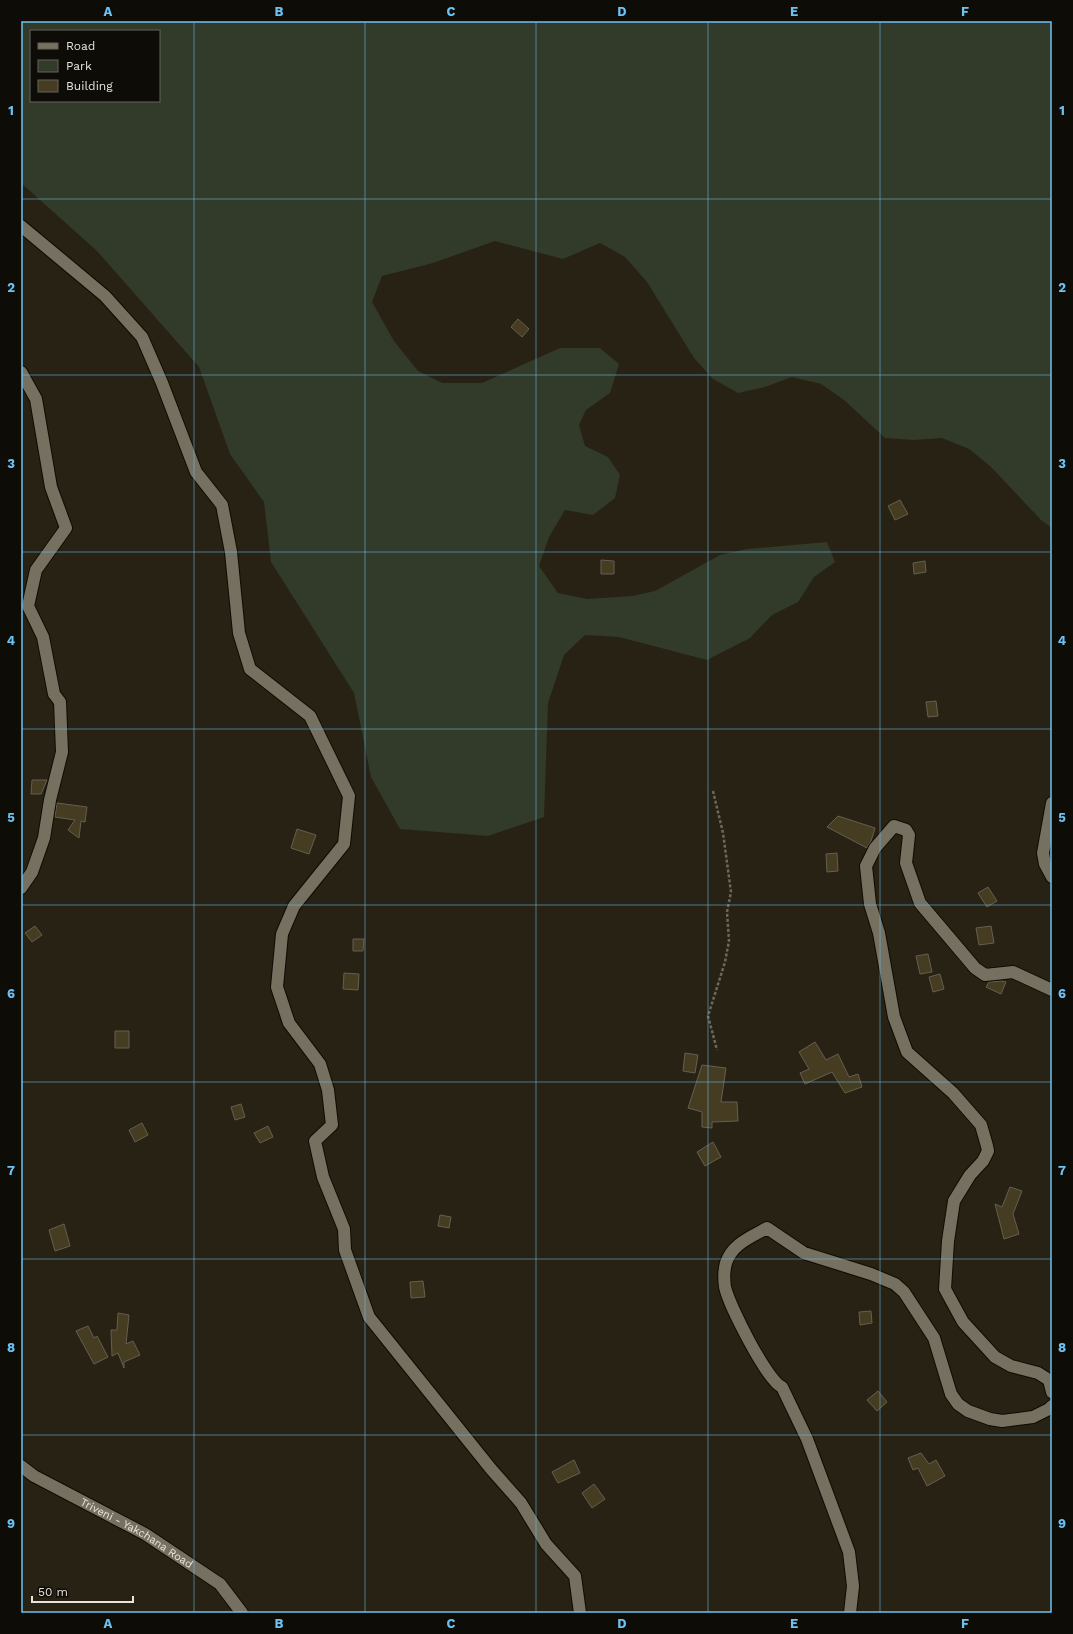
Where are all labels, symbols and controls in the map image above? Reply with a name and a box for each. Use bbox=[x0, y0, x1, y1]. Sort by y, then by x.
text: A bbox=[104, 4, 113, 19]
text: B bbox=[275, 4, 284, 19]
text: C bbox=[447, 4, 456, 19]
text: D bbox=[617, 4, 627, 19]
text: E bbox=[790, 4, 798, 19]
text: F bbox=[961, 4, 969, 19]
legend bbox=[30, 30, 160, 102]
text: Road bbox=[66, 39, 95, 53]
text: Park bbox=[66, 59, 92, 73]
text: Building bbox=[66, 79, 113, 93]
text: 1 bbox=[8, 103, 14, 118]
text: 1 bbox=[1059, 103, 1065, 118]
text: 2 bbox=[7, 280, 15, 295]
text: 2 bbox=[1058, 280, 1066, 295]
text: 3 bbox=[7, 456, 15, 471]
text: 3 bbox=[1058, 456, 1066, 471]
text: 4 bbox=[7, 633, 16, 648]
text: 4 bbox=[1058, 633, 1067, 648]
text: 5 bbox=[7, 810, 15, 825]
text: 5 bbox=[1058, 810, 1066, 825]
text: 6 bbox=[7, 986, 15, 1001]
text: 6 bbox=[1058, 986, 1066, 1001]
text: 7 bbox=[7, 1163, 15, 1178]
text: 7 bbox=[1058, 1163, 1066, 1178]
text: 8 bbox=[7, 1340, 15, 1355]
text: 8 bbox=[1058, 1340, 1066, 1355]
street label: Triveni - Yakchana Road bbox=[78, 1495, 196, 1571]
text: 9 bbox=[7, 1516, 15, 1531]
text: 9 bbox=[1058, 1516, 1066, 1531]
scale bar bbox=[32, 1578, 133, 1604]
text: 50 m bbox=[38, 1585, 68, 1599]
text: A bbox=[104, 1616, 113, 1631]
text: B bbox=[275, 1616, 284, 1631]
text: C bbox=[447, 1616, 456, 1631]
text: D bbox=[617, 1616, 627, 1631]
text: E bbox=[790, 1616, 798, 1631]
text: F bbox=[961, 1616, 969, 1631]

